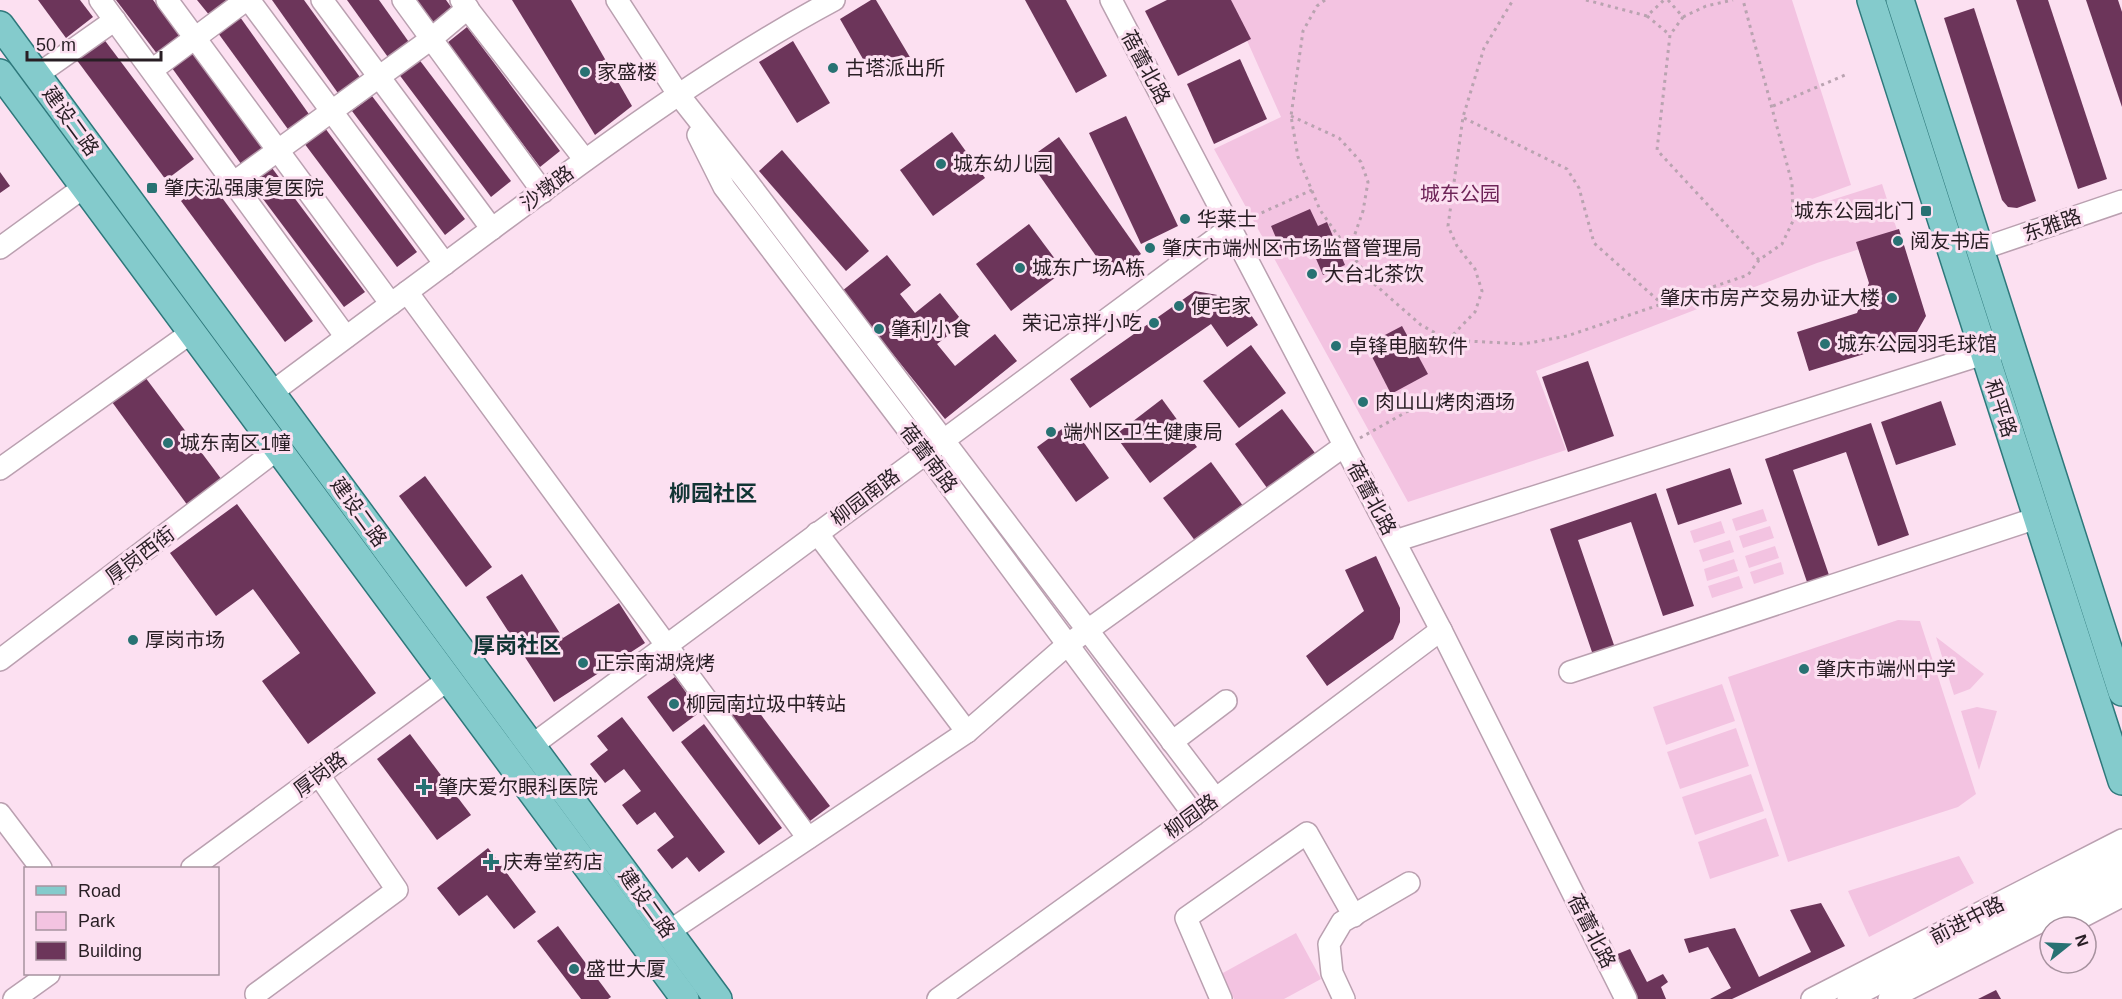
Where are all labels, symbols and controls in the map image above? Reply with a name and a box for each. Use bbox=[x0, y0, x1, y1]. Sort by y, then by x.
scale bar bbox=[27, 24, 160, 62]
street label: 蓓蕾北路 bbox=[1118, 27, 1174, 107]
text: 50 m bbox=[36, 35, 76, 55]
place label: 古塔派出所 bbox=[845, 57, 945, 79]
place label: 家盛楼 bbox=[597, 61, 657, 83]
marker: 古塔派出所 bbox=[826, 61, 840, 75]
marker: 家盛楼 bbox=[578, 65, 592, 79]
street label: 建设二路 bbox=[39, 82, 103, 160]
place label: 城东幼儿园 bbox=[953, 153, 1053, 175]
marker: 城东幼儿园 bbox=[934, 157, 948, 171]
street label: 沙墩路 bbox=[516, 161, 578, 215]
place label: 肇庆泓强康复医院 bbox=[164, 177, 324, 199]
marker: 肇庆泓强康复医院 bbox=[145, 181, 159, 195]
park label: 城东公园 bbox=[1420, 183, 1500, 205]
place label: 城东公园北门 bbox=[1794, 200, 1914, 222]
marker: 城东公园北门 bbox=[1919, 204, 1933, 218]
street label: 东雅路 bbox=[2020, 205, 2084, 245]
place label: 华莱士 bbox=[1197, 208, 1257, 230]
marker: 华莱士 bbox=[1178, 212, 1192, 226]
place label: 阅友书店 bbox=[1910, 230, 1990, 252]
marker: 阅友书店 bbox=[1891, 234, 1905, 248]
place label: 肇庆市端州区市场监督管理局 bbox=[1162, 237, 1422, 259]
marker: 肇庆市端州区市场监督管理局 bbox=[1143, 241, 1157, 255]
place label: 城东广场A栋 bbox=[1032, 257, 1145, 279]
marker: 城东广场A栋 bbox=[1013, 261, 1027, 275]
place label: 大台北茶饮 bbox=[1324, 263, 1424, 285]
marker: 大台北茶饮 bbox=[1305, 267, 1319, 281]
place label: 肇庆市房产交易办证大楼 bbox=[1660, 287, 1880, 309]
marker: 肇庆市房产交易办证大楼 bbox=[1885, 291, 1899, 305]
place label: 便宅家 bbox=[1191, 295, 1251, 317]
marker: 便宅家 bbox=[1172, 299, 1186, 313]
place label: 荣记凉拌小吃 bbox=[1022, 312, 1142, 334]
marker: 荣记凉拌小吃 bbox=[1147, 316, 1161, 330]
place label: 肇利小食 bbox=[891, 318, 971, 340]
marker: 肇利小食 bbox=[872, 322, 886, 336]
place label: 城东公园羽毛球馆 bbox=[1837, 333, 1997, 355]
place label: 卓锋电脑软件 bbox=[1348, 335, 1468, 357]
marker: 城东公园羽毛球馆 bbox=[1818, 337, 1832, 351]
marker: 卓锋电脑软件 bbox=[1329, 339, 1343, 353]
street label: 和平路 bbox=[1981, 376, 2021, 440]
place label: 肉山山烤肉酒场 bbox=[1375, 391, 1515, 413]
marker: 肉山山烤肉酒场 bbox=[1356, 395, 1370, 409]
street label: 蓓蕾南路 bbox=[896, 419, 962, 497]
place label: 端州区卫生健康局 bbox=[1063, 421, 1223, 443]
marker: 端州区卫生健康局 bbox=[1044, 425, 1058, 439]
place label: 城东南区1幢 bbox=[180, 432, 291, 454]
marker: 城东南区1幢 bbox=[161, 436, 175, 450]
street label: 蓓蕾北路 bbox=[1344, 458, 1400, 538]
street label: 柳园南路 bbox=[826, 464, 904, 530]
street label: 建设二路 bbox=[327, 473, 391, 551]
district label: 柳园社区 bbox=[669, 481, 757, 506]
street label: 厚岗西街 bbox=[101, 522, 179, 588]
place label: 厚岗市场 bbox=[145, 629, 225, 651]
marker: 厚岗市场 bbox=[126, 633, 140, 647]
district label: 厚岗社区 bbox=[473, 633, 561, 658]
place label: 正宗南湖烧烤 bbox=[595, 652, 715, 674]
marker: 正宗南湖烧烤 bbox=[576, 656, 590, 670]
place label: 肇庆市端州中学 bbox=[1816, 658, 1956, 680]
marker: 肇庆市端州中学 bbox=[1797, 662, 1811, 676]
place label: 柳园南垃圾中转站 bbox=[686, 693, 846, 715]
marker: 柳园南垃圾中转站 bbox=[667, 697, 681, 711]
street label: 厚岗路 bbox=[289, 747, 351, 801]
place label: 肇庆爱尔眼科医院 bbox=[438, 776, 598, 798]
marker: 肇庆爱尔眼科医院 bbox=[415, 778, 433, 796]
street label: 柳园路 bbox=[1160, 789, 1222, 843]
place label: 庆寿堂药店 bbox=[503, 851, 603, 873]
marker: 庆寿堂药店 bbox=[484, 855, 498, 869]
street label: 建设二路 bbox=[615, 864, 679, 942]
legend bbox=[24, 867, 219, 975]
text: Road bbox=[78, 881, 121, 901]
street label: 蓓蕾北路 bbox=[1564, 890, 1620, 972]
street label: 前进中路 bbox=[1926, 892, 2008, 948]
text: Park bbox=[78, 911, 116, 931]
north arrow bbox=[2038, 915, 2098, 975]
text: N bbox=[2072, 932, 2092, 949]
text: Building bbox=[78, 941, 142, 961]
place label: 盛世大厦 bbox=[586, 958, 666, 980]
marker: 盛世大厦 bbox=[567, 962, 581, 976]

